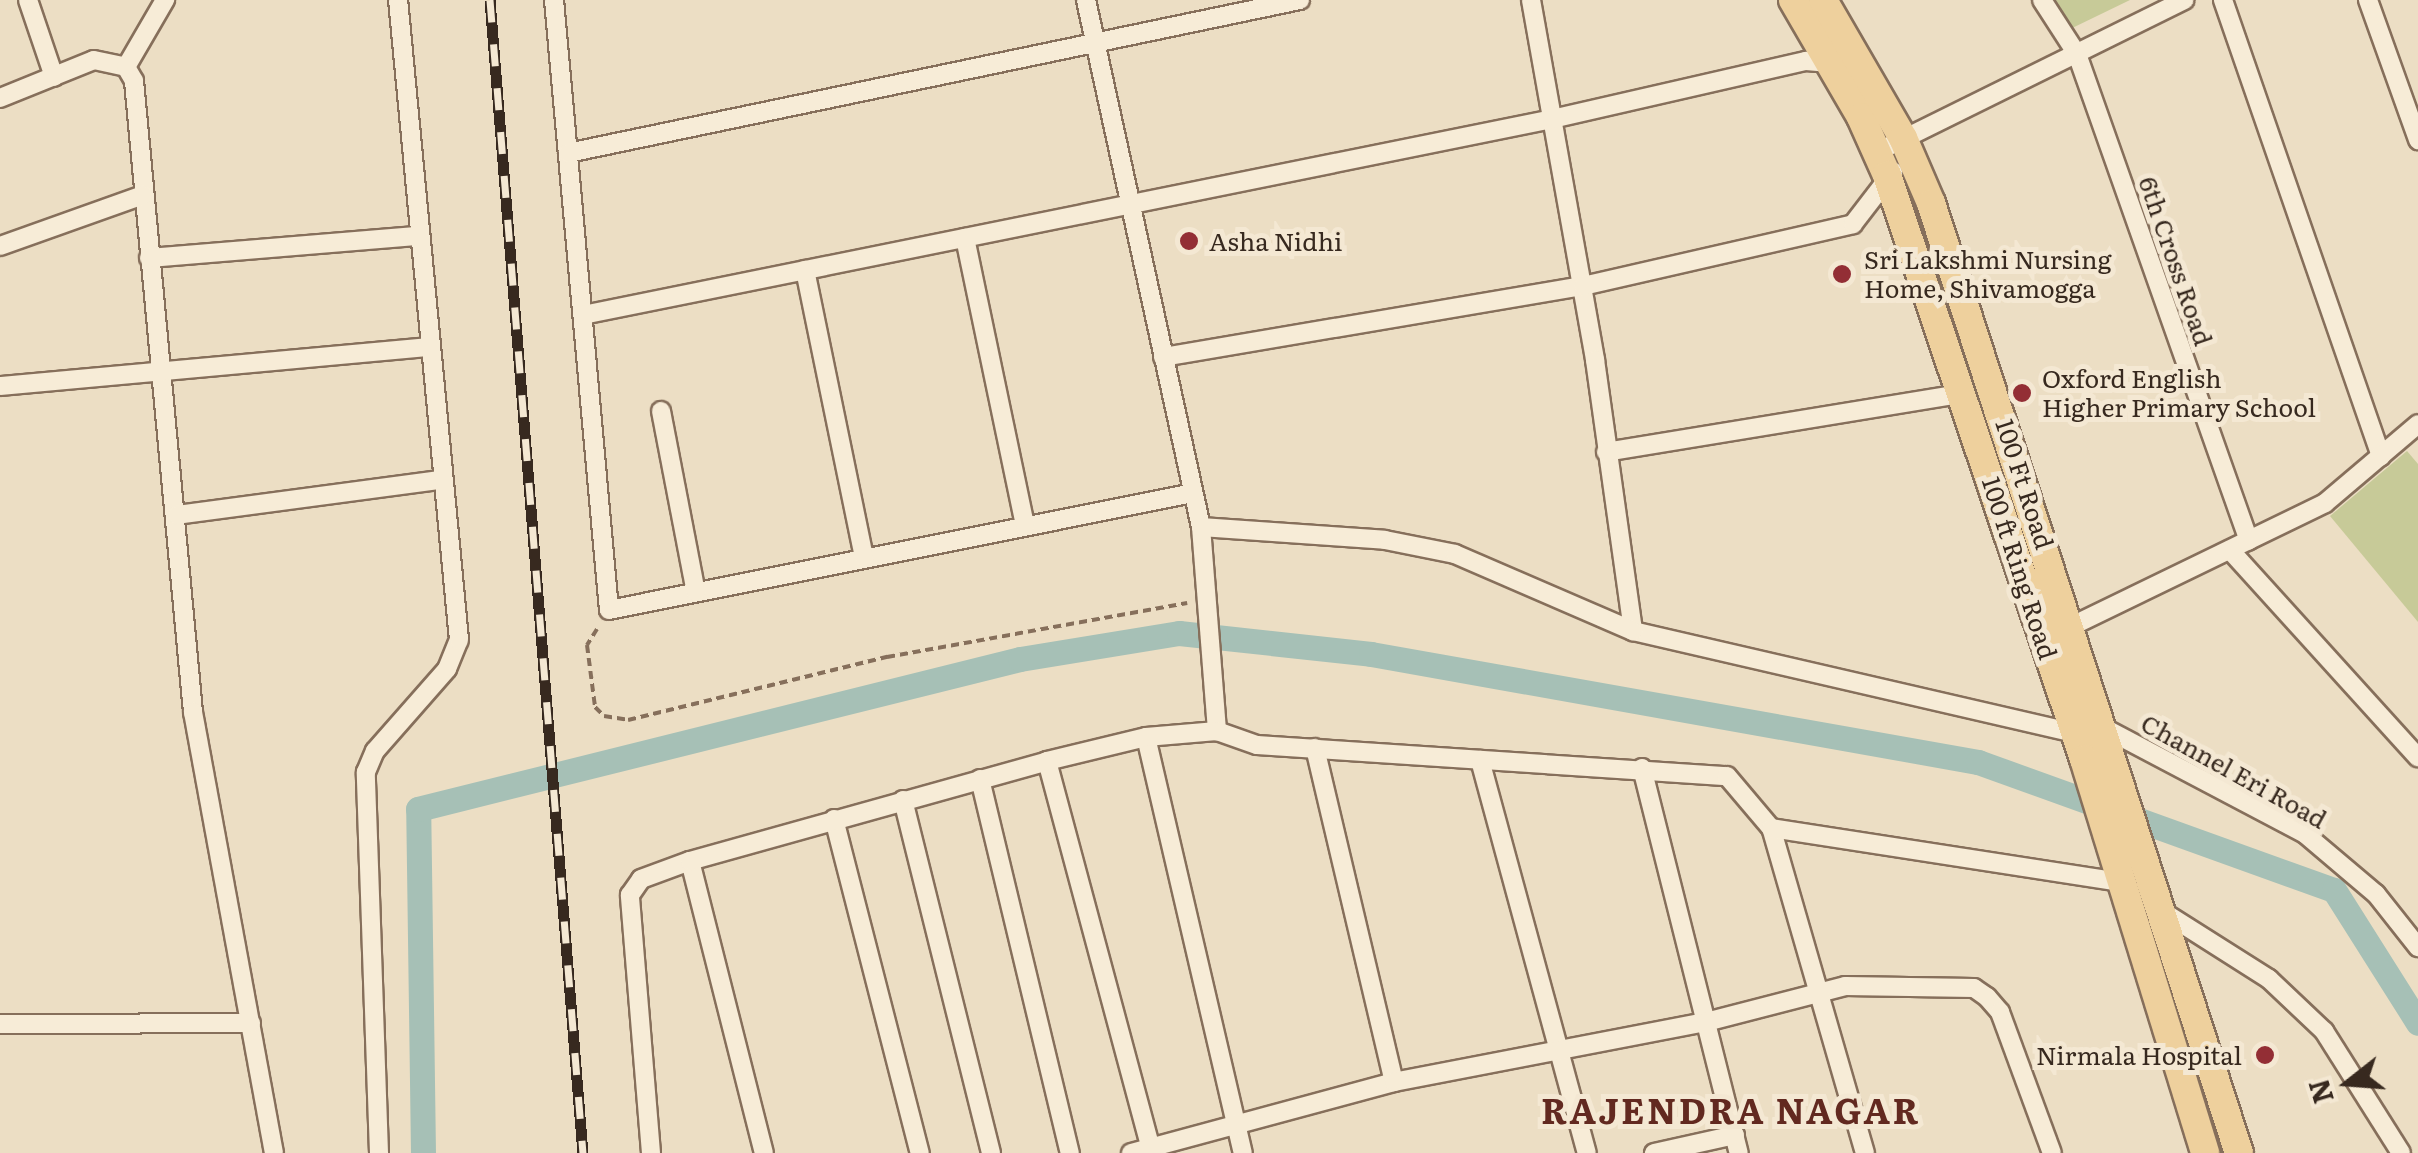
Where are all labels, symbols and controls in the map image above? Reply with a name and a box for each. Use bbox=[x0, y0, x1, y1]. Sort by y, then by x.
street label: 6th Cross Road bbox=[2133, 173, 2219, 349]
place label: Asha Nidhi bbox=[1209, 226, 1342, 256]
marker: Asha Nidhi bbox=[1178, 230, 1200, 252]
place label: Sri Lakshmi Nursing Home, Shivamogga bbox=[1864, 245, 2112, 304]
marker: Sri Lakshmi Nursing Home, Shivamogga bbox=[1829, 261, 1855, 287]
place label: Oxford English Higher Primary School bbox=[2042, 364, 2316, 423]
marker: Oxford English Higher Primary School bbox=[2011, 382, 2033, 404]
street label: 100 Ft Road bbox=[1990, 415, 2060, 553]
street label: 100 ft Ring Road bbox=[1976, 473, 2064, 663]
street label: Channel Eri Road bbox=[2136, 708, 2332, 834]
north arrow bbox=[2298, 1033, 2398, 1133]
place label: Nirmala Hospital bbox=[2036, 1040, 2242, 1070]
marker: Nirmala Hospital bbox=[2252, 1042, 2278, 1068]
text: N bbox=[2296, 1074, 2343, 1109]
district label: RAJENDRA NAGAR bbox=[1541, 1088, 1921, 1130]

